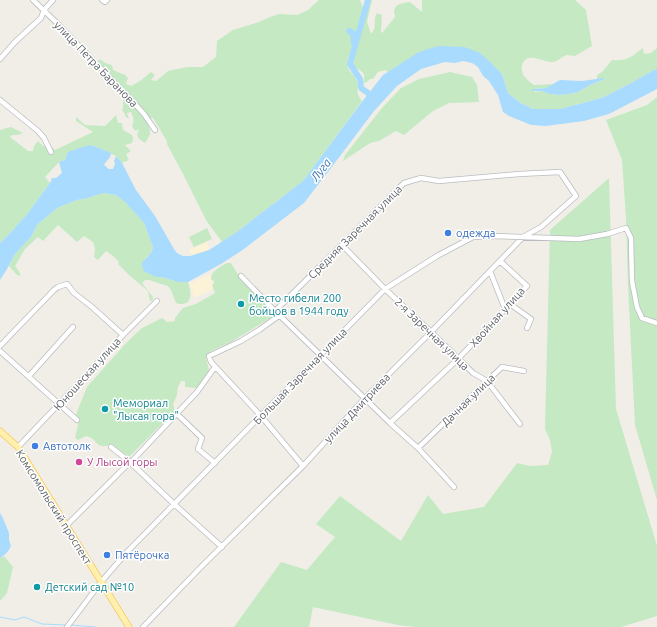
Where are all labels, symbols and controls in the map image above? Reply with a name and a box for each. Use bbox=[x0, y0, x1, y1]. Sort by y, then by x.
street label: улица Петра Баранова bbox=[52, 19, 140, 109]
water label: Луга bbox=[307, 156, 334, 184]
street label: Средняя Заречная улица bbox=[306, 183, 404, 281]
place label: одежда bbox=[456, 227, 495, 239]
marker: одежда bbox=[443, 228, 453, 238]
street label: Хвойная улица bbox=[467, 285, 527, 349]
place label: Место гибели 200 бойцов в 1944 году bbox=[249, 292, 349, 317]
street label: 2-я Заречная улица bbox=[392, 295, 472, 373]
marker: Место гибели 200 бойцов в 1944 году bbox=[236, 299, 246, 309]
street label: Большая Заречная улица bbox=[251, 325, 349, 427]
street label: Юношеская улица bbox=[51, 335, 123, 413]
street label: улица Дмитриева bbox=[322, 371, 392, 445]
street label: Дачная улица bbox=[439, 371, 497, 429]
place label: Мемориал "Лысая гора" bbox=[113, 397, 179, 422]
marker: Мемориал "Лысая гора" bbox=[100, 404, 110, 414]
place label: Автотолк bbox=[43, 440, 91, 452]
marker: Автотолк bbox=[30, 441, 40, 451]
street label: Комсомольский проспект bbox=[14, 448, 94, 567]
place label: У Лысой горы bbox=[87, 456, 158, 468]
marker: У Лысой горы bbox=[74, 457, 84, 467]
place label: Пятёрочка bbox=[115, 549, 169, 561]
marker: Пятёрочка bbox=[102, 550, 112, 560]
place label: Детский сад №10 bbox=[45, 581, 134, 593]
marker: Детский сад №10 bbox=[32, 582, 42, 592]

